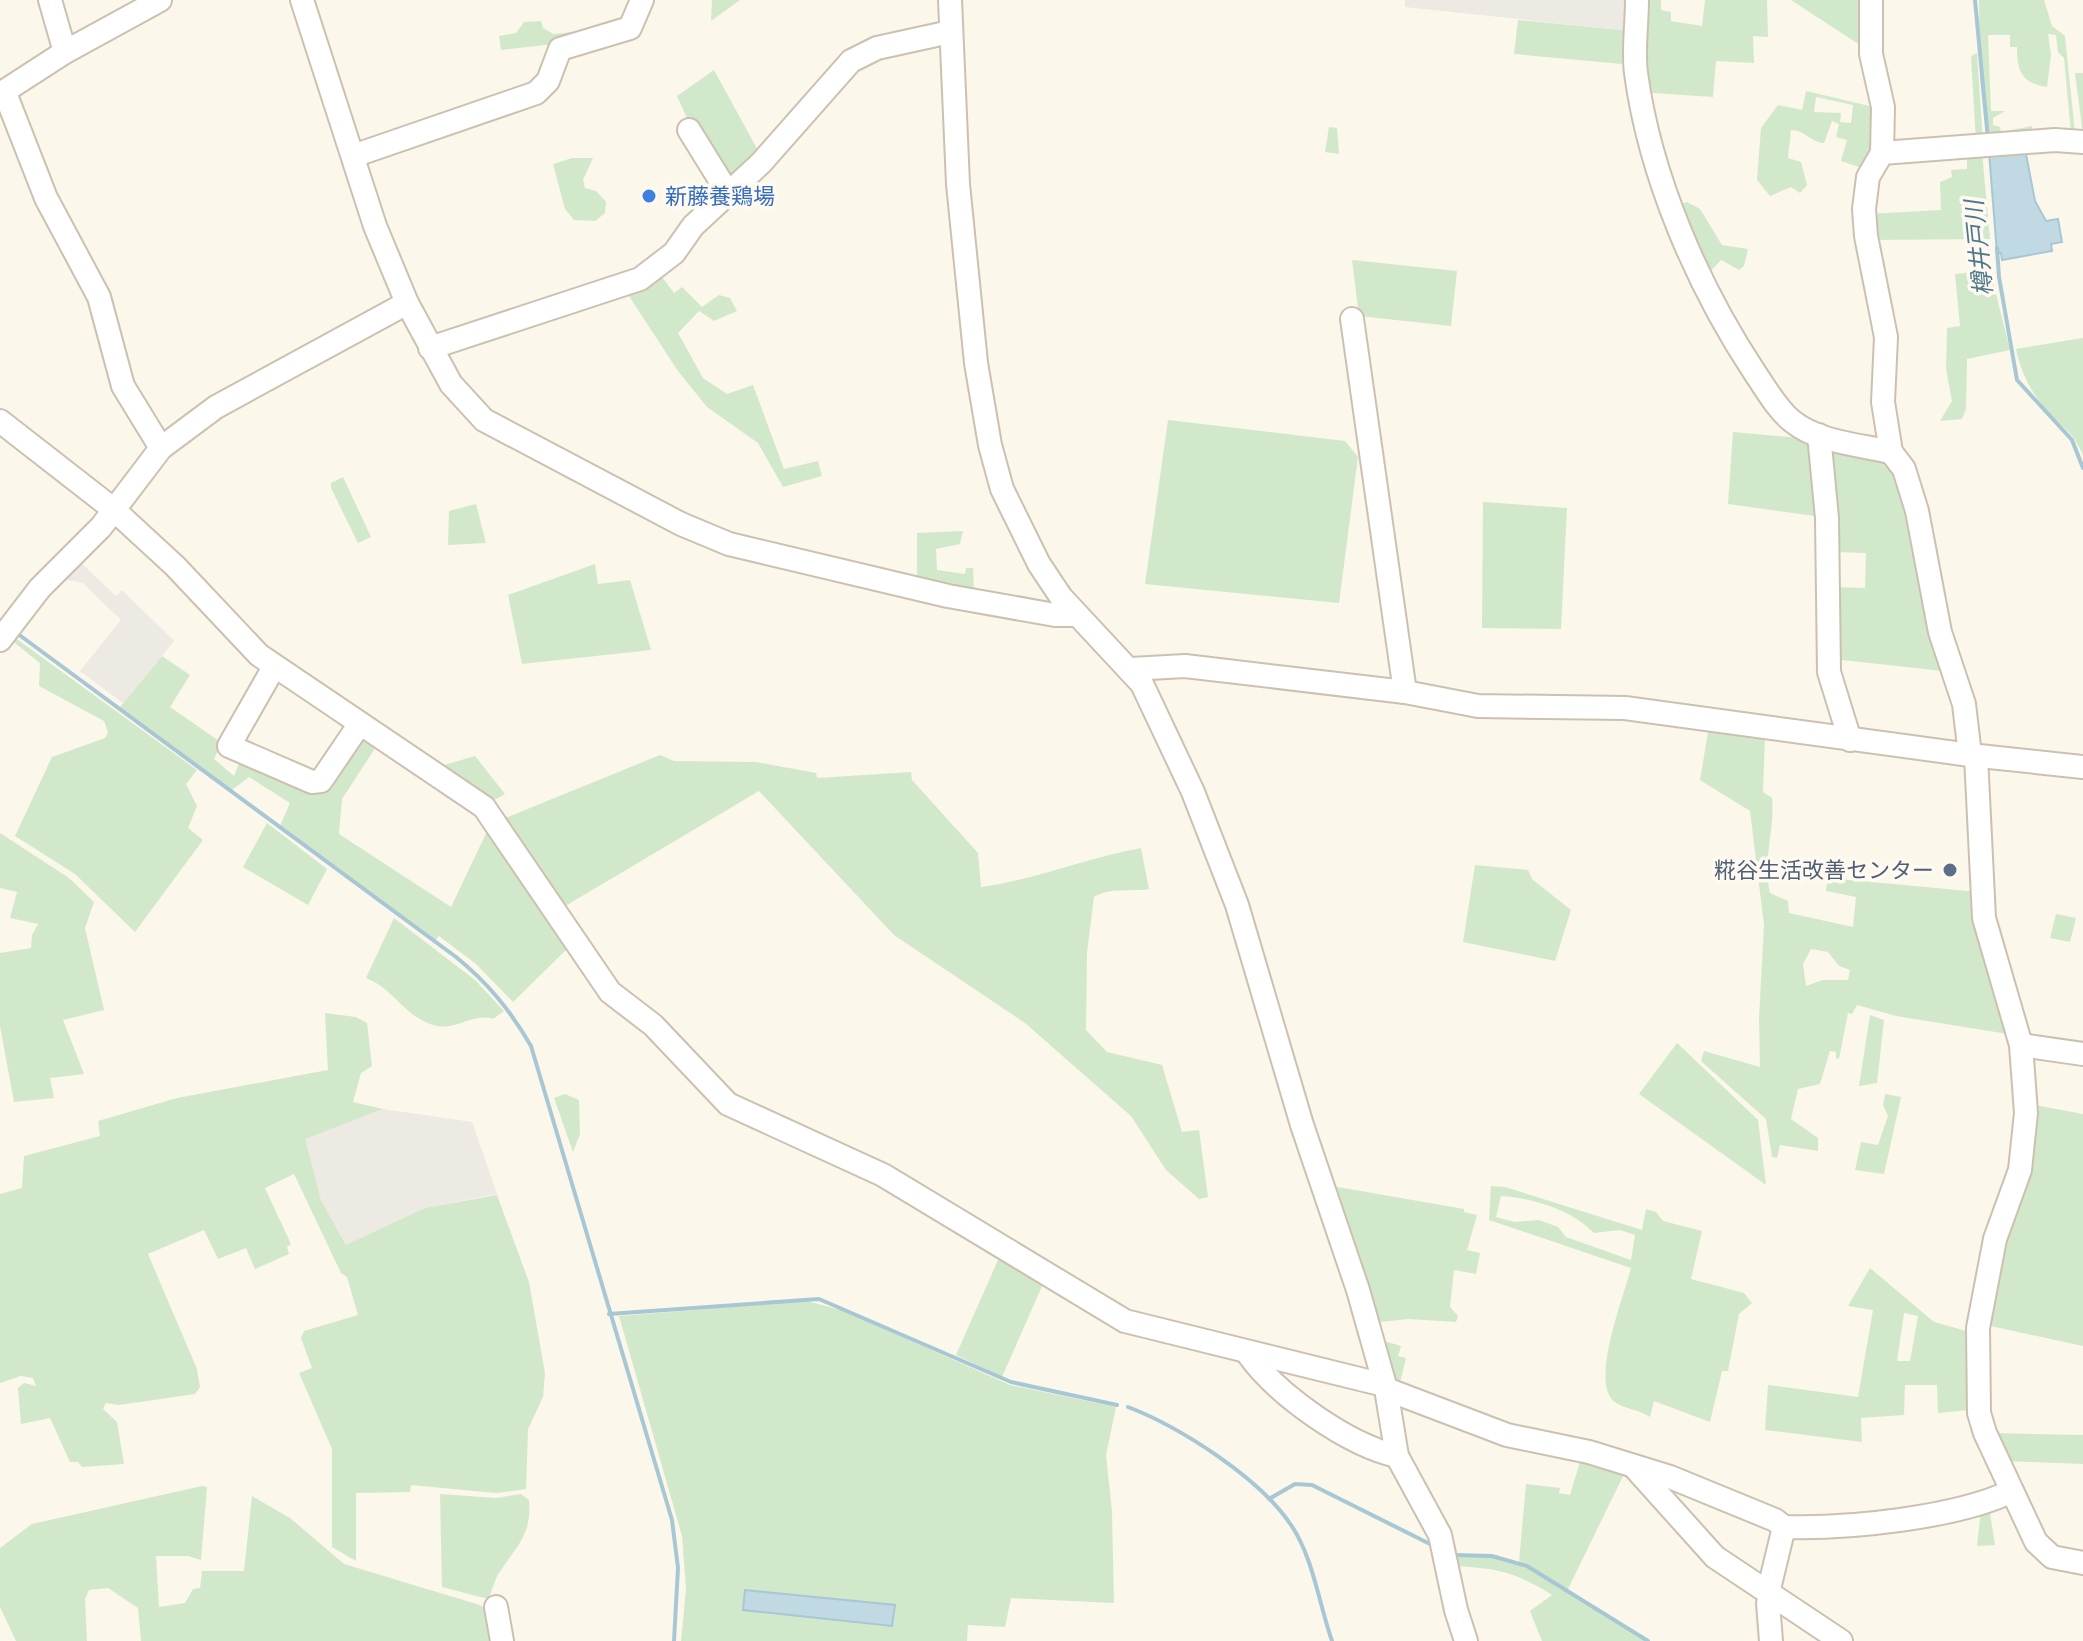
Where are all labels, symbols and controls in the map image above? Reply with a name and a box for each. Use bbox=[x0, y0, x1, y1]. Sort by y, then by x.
place label: 新藤養鶏場 bbox=[665, 184, 775, 209]
marker: 新藤養鶏場 bbox=[640, 187, 658, 205]
water label: 樽井戸川 bbox=[1960, 196, 1997, 297]
place label: 糀谷生活改善センター bbox=[1714, 858, 1934, 883]
marker: 糀谷生活改善センター bbox=[1941, 861, 1959, 879]

